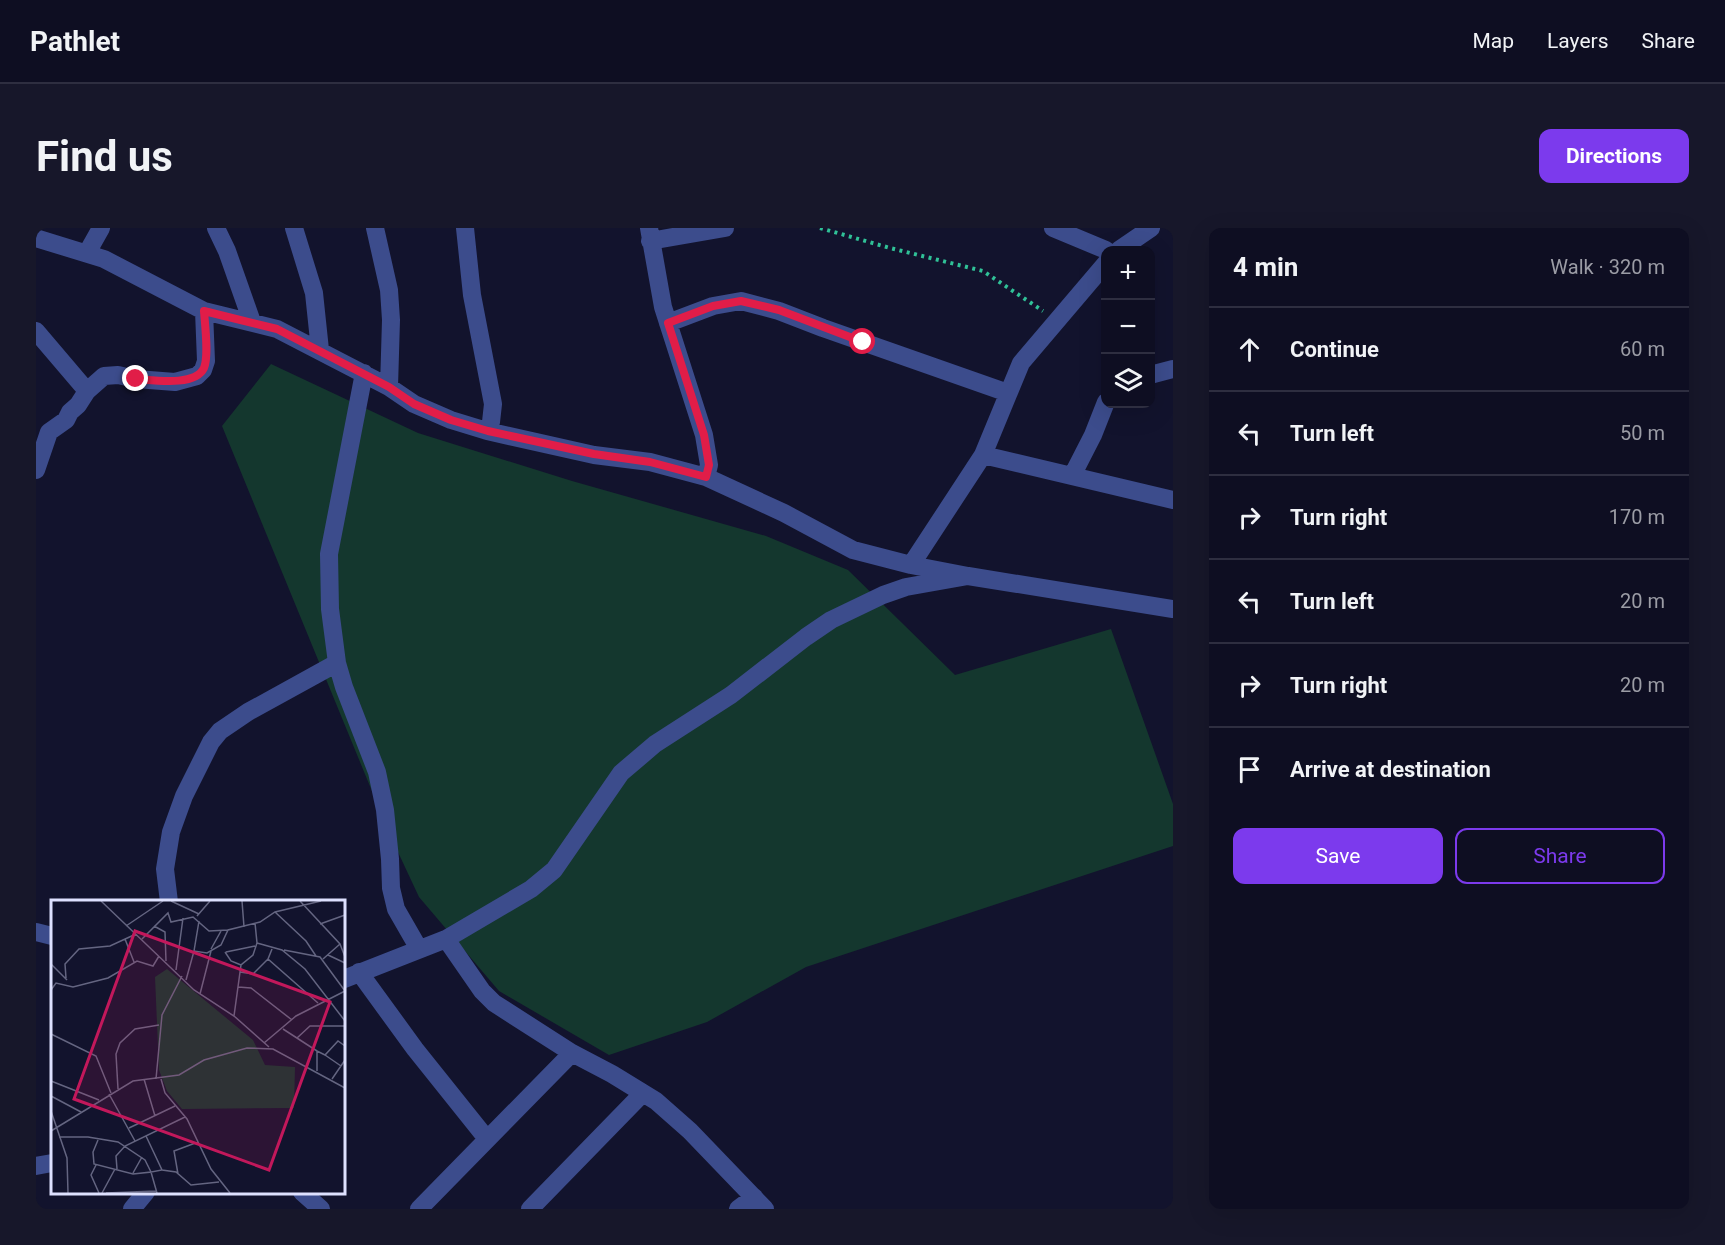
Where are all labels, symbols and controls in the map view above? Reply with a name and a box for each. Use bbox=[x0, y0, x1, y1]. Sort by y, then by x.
text: Pathlet bbox=[30, 25, 120, 58]
text: Map bbox=[1472, 29, 1514, 53]
text: Layers bbox=[1547, 29, 1608, 53]
text: Share bbox=[1641, 29, 1695, 53]
button: Directions bbox=[1539, 129, 1689, 183]
text: Find us bbox=[36, 132, 173, 181]
map controls bbox=[1101, 246, 1155, 408]
button: + bbox=[1101, 246, 1155, 300]
text: 4 min bbox=[1233, 252, 1298, 282]
text: Walk · 320 m bbox=[1550, 255, 1665, 279]
button: − bbox=[1101, 300, 1155, 354]
route start bbox=[849, 328, 875, 354]
icon: ahead bbox=[1233, 333, 1266, 366]
text: Continue bbox=[1290, 337, 1379, 362]
text: 60 m bbox=[1620, 337, 1665, 361]
button: layers bbox=[1101, 354, 1155, 408]
route end bbox=[122, 365, 148, 391]
icon: left bbox=[1233, 417, 1266, 450]
text: Turn left bbox=[1290, 421, 1374, 446]
text: 50 m bbox=[1620, 421, 1665, 445]
icon: right bbox=[1233, 501, 1266, 534]
text: Turn right bbox=[1290, 505, 1387, 530]
text: 170 m bbox=[1609, 505, 1665, 529]
icon: left bbox=[1233, 585, 1266, 618]
text: Turn left bbox=[1290, 589, 1374, 614]
text: 20 m bbox=[1620, 589, 1665, 613]
icon: right bbox=[1233, 669, 1266, 702]
text: Turn right bbox=[1290, 673, 1387, 698]
text: 20 m bbox=[1620, 673, 1665, 697]
icon: arrive bbox=[1233, 753, 1266, 786]
text: Arrive at destination bbox=[1290, 757, 1491, 782]
button: Save bbox=[1233, 828, 1443, 884]
button: Share bbox=[1455, 828, 1665, 884]
inset map bbox=[51, 900, 345, 1194]

